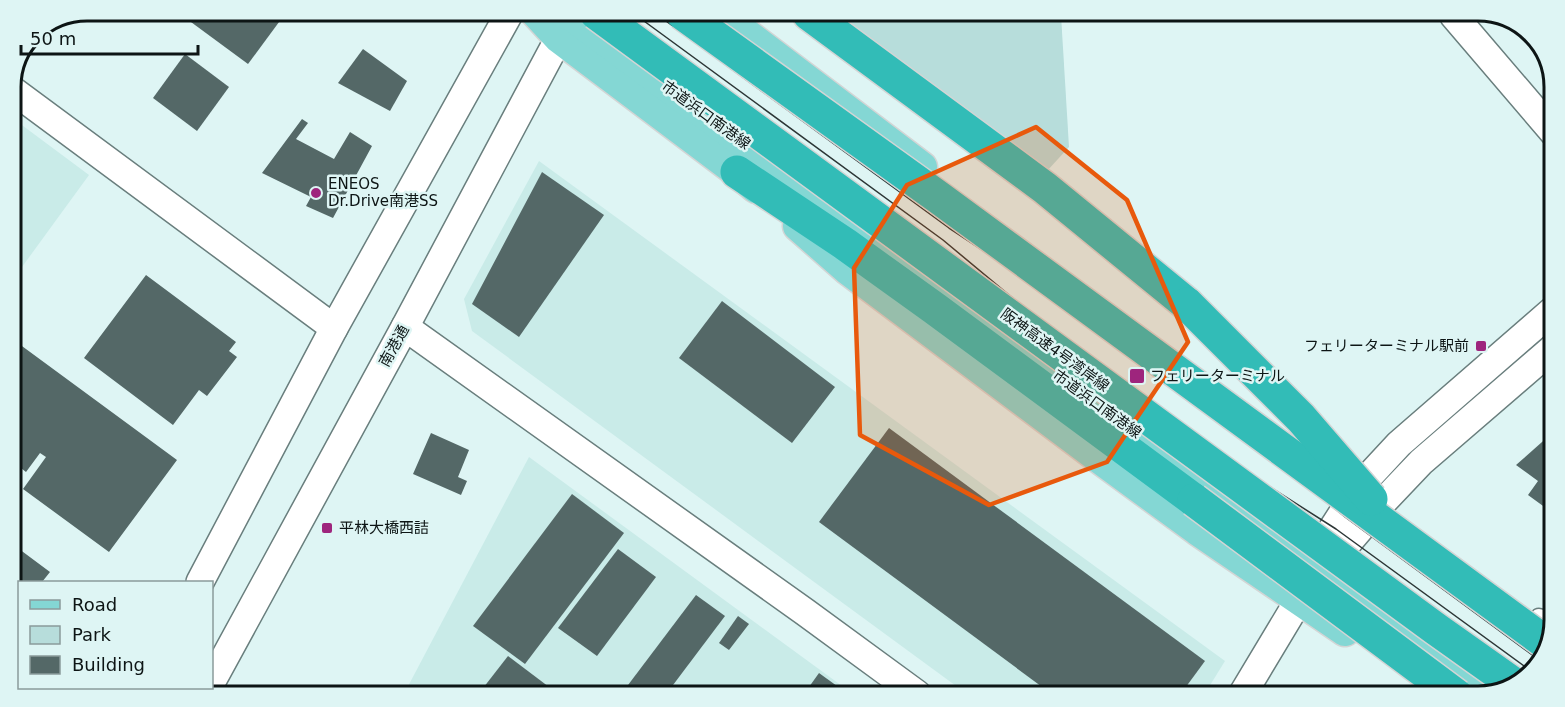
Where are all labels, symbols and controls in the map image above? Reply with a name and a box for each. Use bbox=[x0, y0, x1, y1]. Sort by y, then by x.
scale bar bbox=[21, 18, 198, 56]
text: 50 m bbox=[30, 28, 76, 49]
street label: 市道浜口南港線 bbox=[658, 77, 754, 153]
place label: ENEOS Dr.Drive南港SS bbox=[328, 175, 438, 210]
marker: ENEOS Dr.Drive南港SS bbox=[309, 186, 323, 200]
street label: 阪神高速4号湾岸線 bbox=[997, 305, 1113, 395]
street label: 南港通 bbox=[375, 322, 413, 370]
place label: フェリーターミナル駅前 bbox=[1304, 337, 1469, 355]
marker: フェリーターミナル駅前 bbox=[1474, 339, 1488, 353]
street label: 市道浜口南港線 bbox=[1049, 366, 1145, 442]
marker: フェリーターミナル bbox=[1128, 367, 1146, 385]
place label: フェリーターミナル bbox=[1150, 367, 1285, 385]
place label: 平林大橋西詰 bbox=[339, 519, 429, 537]
marker: 平林大橋西詰 bbox=[320, 521, 334, 535]
legend bbox=[18, 581, 213, 689]
text: Road bbox=[72, 594, 117, 615]
text: Park bbox=[72, 624, 111, 645]
text: Building bbox=[72, 654, 145, 675]

